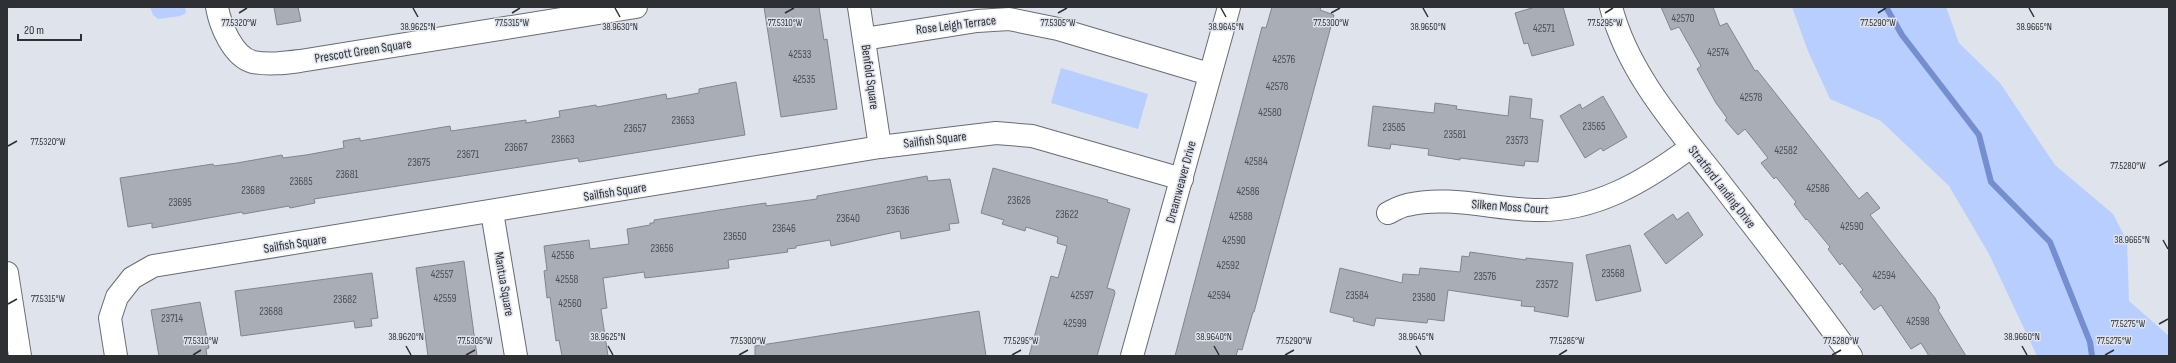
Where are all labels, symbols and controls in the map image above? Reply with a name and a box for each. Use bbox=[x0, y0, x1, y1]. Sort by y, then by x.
street label: Rose Leigh Terrace bbox=[915, 12, 997, 38]
house number: 42570 bbox=[1672, 12, 1695, 25]
scale bar bbox=[18, 16, 81, 42]
text: 77.5320°W bbox=[221, 17, 257, 29]
text: 77.5315°W bbox=[495, 17, 530, 29]
text: 77.5310°W bbox=[768, 17, 803, 29]
text: 77.5305°W bbox=[1040, 17, 1076, 29]
text: 77.5300°W bbox=[1313, 17, 1349, 29]
text: 77.5295°W bbox=[1587, 17, 1623, 29]
text: 77.5290°W bbox=[1860, 17, 1896, 29]
text: 38.9625°N bbox=[400, 21, 436, 33]
text: 38.9630°N bbox=[602, 21, 638, 33]
text: 38.9645°N bbox=[1208, 21, 1244, 33]
text: 38.9650°N bbox=[1410, 21, 1446, 33]
text: 38.9665°N bbox=[2016, 21, 2052, 33]
house number: 42571 bbox=[1533, 22, 1555, 35]
text: 20 m bbox=[24, 23, 44, 38]
street label: Prescott Green Square bbox=[313, 35, 413, 67]
street label: Benfold Square bbox=[858, 43, 882, 111]
house number: 42574 bbox=[1707, 46, 1729, 59]
house number: 42533 bbox=[789, 48, 812, 61]
house number: 42576 bbox=[1273, 53, 1296, 66]
house number: 42535 bbox=[793, 73, 815, 86]
house number: 42578 bbox=[1266, 80, 1289, 93]
house number: 42578 bbox=[1740, 91, 1763, 104]
house number: 42580 bbox=[1258, 106, 1282, 119]
house number: 23653 bbox=[672, 114, 695, 127]
house number: 23565 bbox=[1583, 120, 1605, 133]
house number: 23585 bbox=[1383, 121, 1405, 134]
house number: 23657 bbox=[624, 122, 647, 135]
street label: Sailfish Square bbox=[902, 128, 968, 152]
house number: 23581 bbox=[1444, 128, 1466, 141]
house number: 23663 bbox=[551, 133, 575, 146]
house number: 23573 bbox=[1506, 134, 1529, 147]
text: 77.5320°W bbox=[30, 136, 66, 148]
street label: Dreamweaver Drive bbox=[1162, 139, 1200, 225]
house number: 23667 bbox=[504, 141, 528, 154]
street label: Stratford Landing Drive bbox=[1685, 142, 1759, 232]
house number: 42582 bbox=[1774, 144, 1798, 157]
house number: 23671 bbox=[457, 148, 479, 161]
house number: 42584 bbox=[1244, 155, 1268, 168]
house number: 23675 bbox=[408, 156, 430, 169]
text: 77.5280°W bbox=[2110, 160, 2146, 172]
house number: 23681 bbox=[336, 168, 358, 181]
house number: 23685 bbox=[289, 175, 313, 188]
street label: Sailfish Square bbox=[582, 179, 648, 205]
house number: 42586 bbox=[1806, 182, 1830, 195]
house number: 23689 bbox=[241, 184, 265, 197]
house number: 42586 bbox=[1236, 185, 1260, 198]
house number: 23626 bbox=[1007, 194, 1031, 207]
house number: 23695 bbox=[168, 196, 192, 209]
street label: Silken Moss Court bbox=[1471, 196, 1549, 218]
house number: 23636 bbox=[886, 204, 910, 217]
house number: 23622 bbox=[1055, 208, 1079, 221]
house number: 42588 bbox=[1229, 210, 1253, 223]
house number: 23640 bbox=[836, 212, 860, 225]
house number: 42590 bbox=[1840, 220, 1864, 233]
house number: 23646 bbox=[772, 222, 796, 235]
house number: 23650 bbox=[723, 230, 747, 243]
street label: Sailfish Square bbox=[262, 231, 328, 257]
house number: 42590 bbox=[1222, 234, 1246, 247]
text: 38.9665°N bbox=[2114, 234, 2150, 246]
house number: 23656 bbox=[650, 242, 674, 255]
house number: 42556 bbox=[552, 249, 575, 262]
street label: Mantua Square bbox=[490, 251, 518, 317]
house number: 42592 bbox=[1216, 259, 1240, 272]
house number: 23568 bbox=[1601, 267, 1625, 280]
house number: 42557 bbox=[431, 268, 454, 281]
house number: 42594 bbox=[1872, 269, 1896, 282]
house number: 23576 bbox=[1474, 270, 1497, 283]
house number: 42558 bbox=[556, 273, 579, 286]
house number: 23572 bbox=[1536, 278, 1559, 291]
house number: 42597 bbox=[1071, 289, 1094, 302]
house number: 42594 bbox=[1207, 289, 1231, 302]
house number: 23584 bbox=[1345, 289, 1369, 302]
house number: 23580 bbox=[1412, 291, 1436, 304]
house number: 42559 bbox=[434, 292, 457, 305]
text: 77.5315°W bbox=[31, 293, 66, 305]
house number: 23682 bbox=[333, 293, 357, 306]
house number: 42560 bbox=[558, 297, 582, 310]
house number: 23688 bbox=[259, 305, 283, 318]
house number: 23714 bbox=[161, 312, 183, 325]
house number: 42598 bbox=[1906, 315, 1930, 328]
house number: 42599 bbox=[1063, 317, 1087, 330]
text: 77.5275°W bbox=[2111, 318, 2146, 330]
text: 38.9620°N bbox=[388, 331, 424, 343]
text: 38.9625°N bbox=[590, 331, 626, 343]
text: 38.9640°N bbox=[1196, 331, 1232, 343]
text: 38.9645°N bbox=[1398, 331, 1434, 343]
text: 38.9660°N bbox=[2004, 331, 2040, 343]
text: 77.5310°W bbox=[184, 335, 219, 347]
text: 77.5305°W bbox=[457, 335, 493, 347]
text: 77.5300°W bbox=[730, 335, 766, 347]
text: 77.5295°W bbox=[1003, 335, 1039, 347]
text: 77.5290°W bbox=[1276, 335, 1312, 347]
text: 77.5285°W bbox=[1550, 335, 1585, 347]
text: 77.5280°W bbox=[1823, 335, 1859, 347]
text: 77.5275°W bbox=[2097, 335, 2132, 347]

